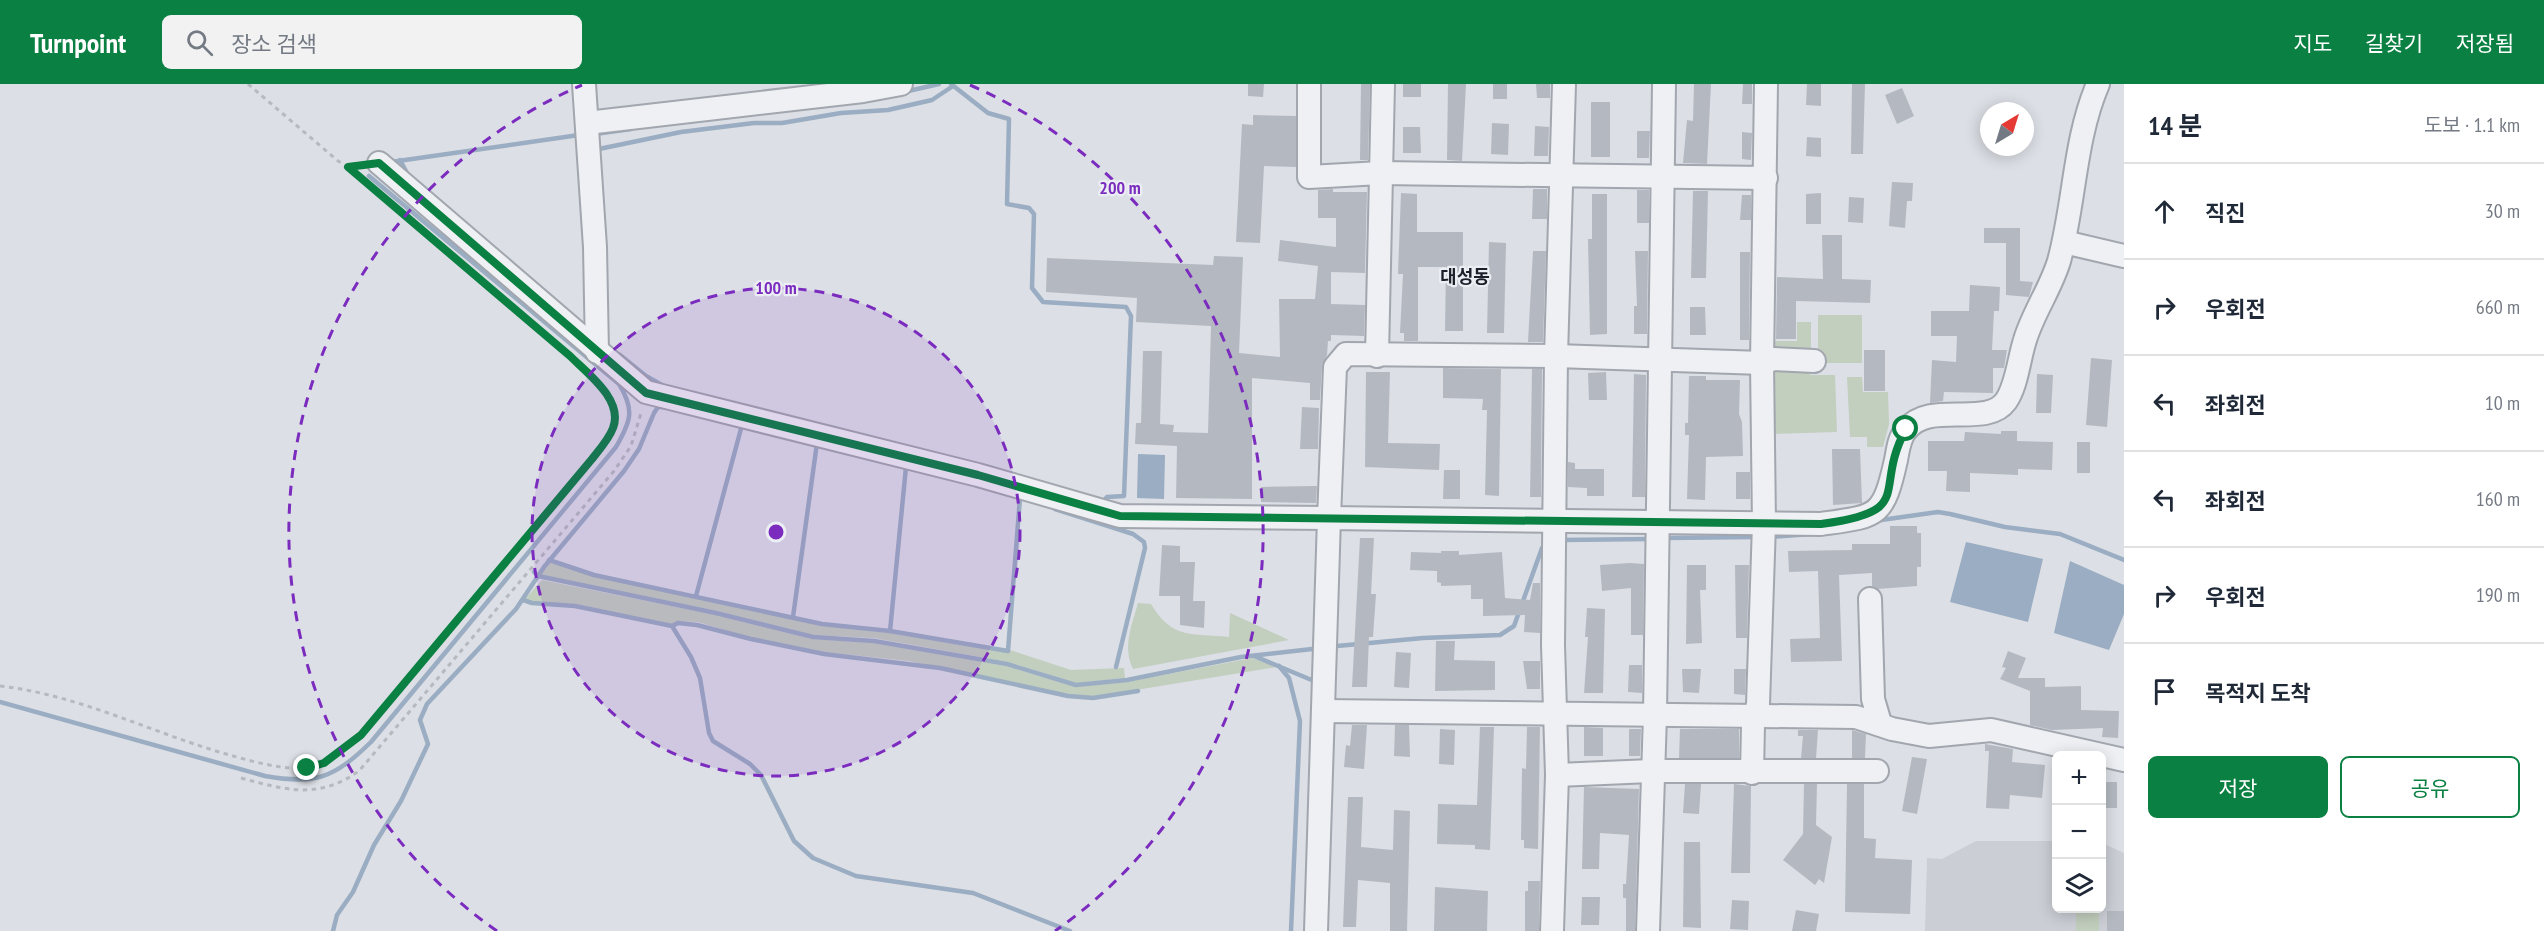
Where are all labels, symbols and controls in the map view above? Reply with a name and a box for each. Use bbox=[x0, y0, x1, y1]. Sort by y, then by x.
search box bbox=[162, 15, 582, 69]
text: Turnpoint bbox=[30, 24, 126, 61]
icon: search bbox=[183, 26, 216, 59]
text: 장소 검색 bbox=[231, 30, 317, 58]
text: 지도 bbox=[2293, 30, 2332, 57]
text: 길찾기 bbox=[2365, 30, 2423, 57]
text: 저장됨 bbox=[2456, 30, 2514, 57]
north arrow bbox=[1980, 102, 2034, 156]
text: 14 분 bbox=[2148, 109, 2202, 142]
text: 도보 · 1.1 km bbox=[2424, 112, 2520, 138]
text: 200 m bbox=[1099, 176, 1141, 199]
icon: ahead bbox=[2148, 195, 2181, 228]
text: 30 m bbox=[2485, 198, 2520, 224]
text: 직진 bbox=[2205, 199, 2245, 227]
district label: 대성동 bbox=[1440, 265, 1490, 288]
text: 100 m bbox=[755, 276, 797, 299]
icon: right bbox=[2148, 291, 2181, 324]
text: 660 m bbox=[2476, 294, 2520, 320]
text: 우회전 bbox=[2205, 295, 2266, 323]
icon: left bbox=[2148, 387, 2181, 420]
text: 10 m bbox=[2485, 390, 2520, 416]
text: 좌회전 bbox=[2205, 391, 2266, 419]
route start bbox=[1892, 415, 1918, 441]
icon: left bbox=[2148, 483, 2181, 516]
text: 160 m bbox=[2476, 486, 2520, 512]
text: 좌회전 bbox=[2205, 487, 2266, 515]
centre of rings bbox=[766, 522, 786, 542]
icon: right bbox=[2148, 579, 2181, 612]
text: 190 m bbox=[2476, 582, 2520, 608]
text: 우회전 bbox=[2205, 583, 2266, 611]
icon: arrive bbox=[2148, 675, 2181, 708]
text: 목적지 도착 bbox=[2205, 679, 2311, 707]
map controls bbox=[2052, 751, 2106, 913]
button: + bbox=[2052, 751, 2106, 805]
route end bbox=[293, 754, 319, 780]
button: 저장 bbox=[2148, 756, 2328, 818]
button: 공유 bbox=[2340, 756, 2520, 818]
button: − bbox=[2052, 805, 2106, 859]
button: layers bbox=[2052, 859, 2106, 913]

